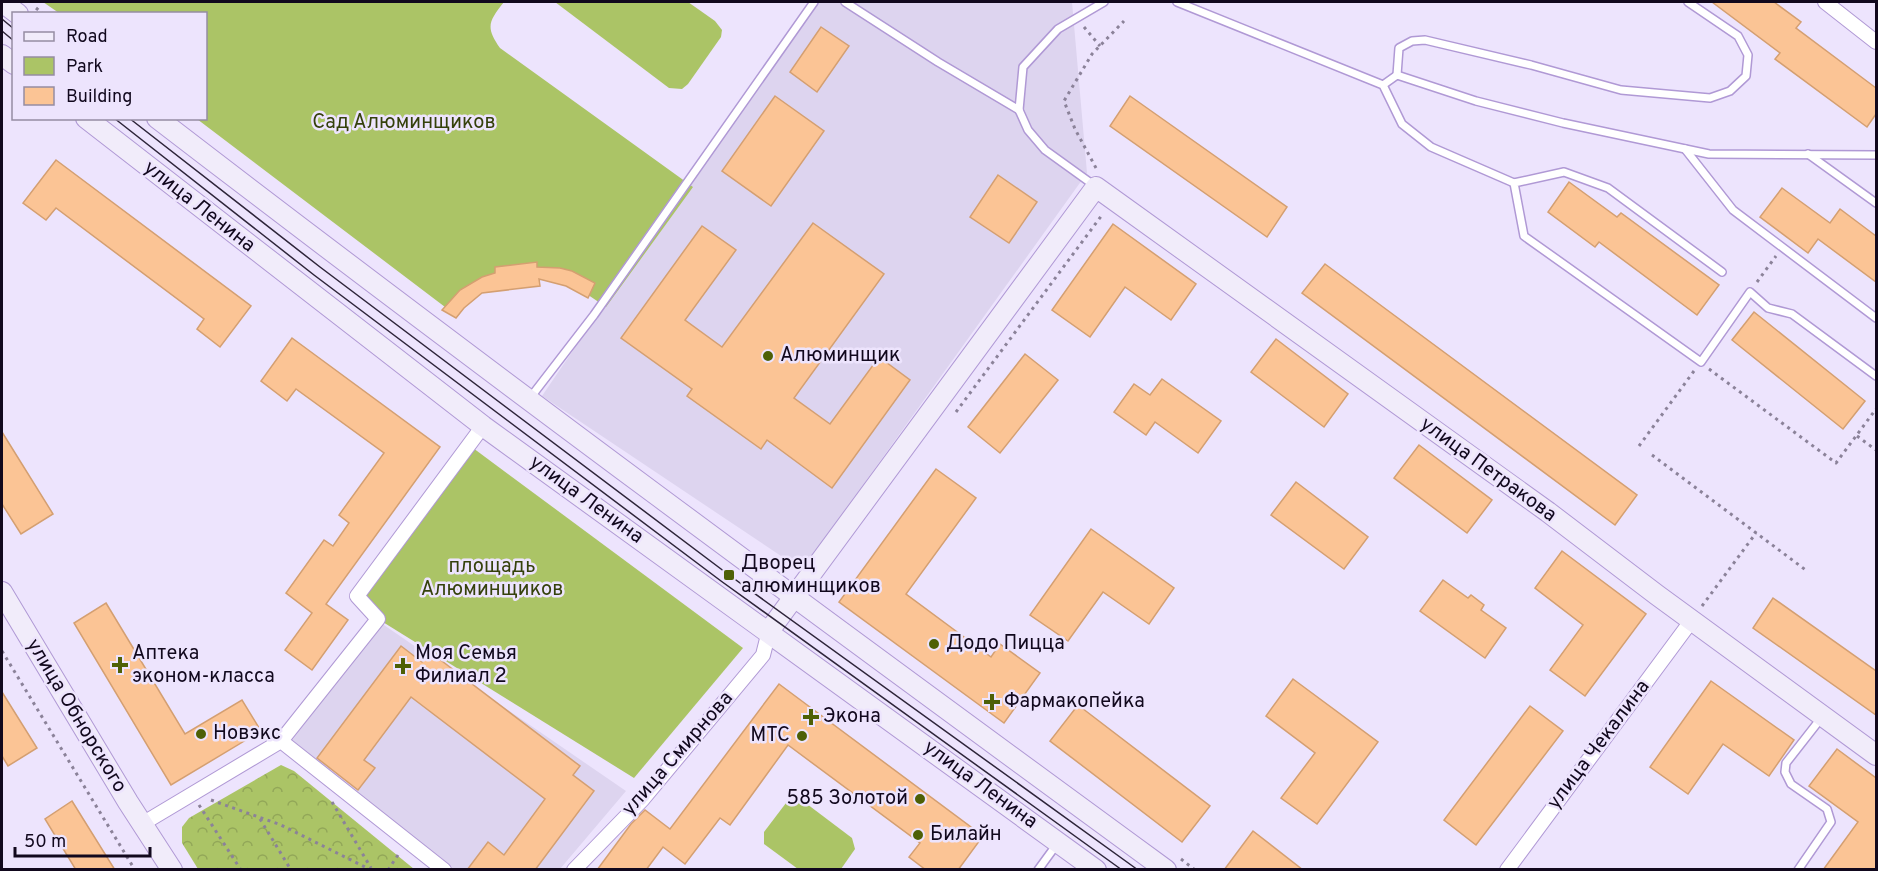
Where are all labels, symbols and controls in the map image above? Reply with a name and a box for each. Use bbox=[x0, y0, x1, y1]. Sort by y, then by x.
legend bbox=[12, 12, 207, 120]
text: Road bbox=[66, 26, 108, 49]
text: Park bbox=[66, 56, 103, 79]
text: Building bbox=[66, 86, 132, 109]
park label: Сад Алюминщиков bbox=[312, 110, 496, 136]
street label: улица Ленина bbox=[138, 155, 260, 259]
place label: Алюминщик bbox=[780, 343, 900, 369]
marker: Алюминщик bbox=[761, 349, 775, 363]
street label: улица Петракова bbox=[1415, 412, 1561, 528]
street label: улица Ленина bbox=[524, 450, 648, 550]
place label: Дворец алюминщиков bbox=[741, 551, 881, 600]
park label: площадь Алюминщиков bbox=[421, 554, 563, 603]
marker: Дворец алюминщиков bbox=[722, 568, 736, 582]
place label: Додо Пицца bbox=[946, 631, 1065, 657]
street label: улица Обнорского bbox=[20, 634, 132, 798]
marker: Додо Пицца bbox=[927, 637, 941, 651]
place label: Аптека эконом-класса bbox=[132, 641, 275, 690]
place label: Моя Семья Филиал 2 bbox=[415, 641, 517, 690]
marker: Аптека эконом-класса bbox=[113, 658, 127, 672]
marker: Моя Семья Филиал 2 bbox=[396, 659, 410, 673]
street label: улица Чекалина bbox=[1542, 675, 1656, 815]
street label: улица Смирнова bbox=[617, 686, 739, 822]
place label: Фармакопейка bbox=[1004, 689, 1145, 715]
marker: Фармакопейка bbox=[985, 695, 999, 709]
place label: Экона bbox=[823, 704, 881, 730]
marker: Экона bbox=[804, 710, 818, 724]
place label: Новэкс bbox=[213, 721, 281, 747]
place label: МТС bbox=[750, 723, 790, 749]
marker: Новэкс bbox=[194, 727, 208, 741]
marker: МТС bbox=[795, 729, 809, 743]
street label: улица Ленина bbox=[918, 735, 1042, 835]
place label: 585 Золотой bbox=[787, 786, 908, 812]
marker: 585 Золотой bbox=[913, 792, 927, 806]
scale bar bbox=[15, 820, 150, 858]
place label: Билайн bbox=[930, 822, 1002, 848]
marker: Билайн bbox=[911, 828, 925, 842]
text: 50 m bbox=[24, 831, 66, 854]

